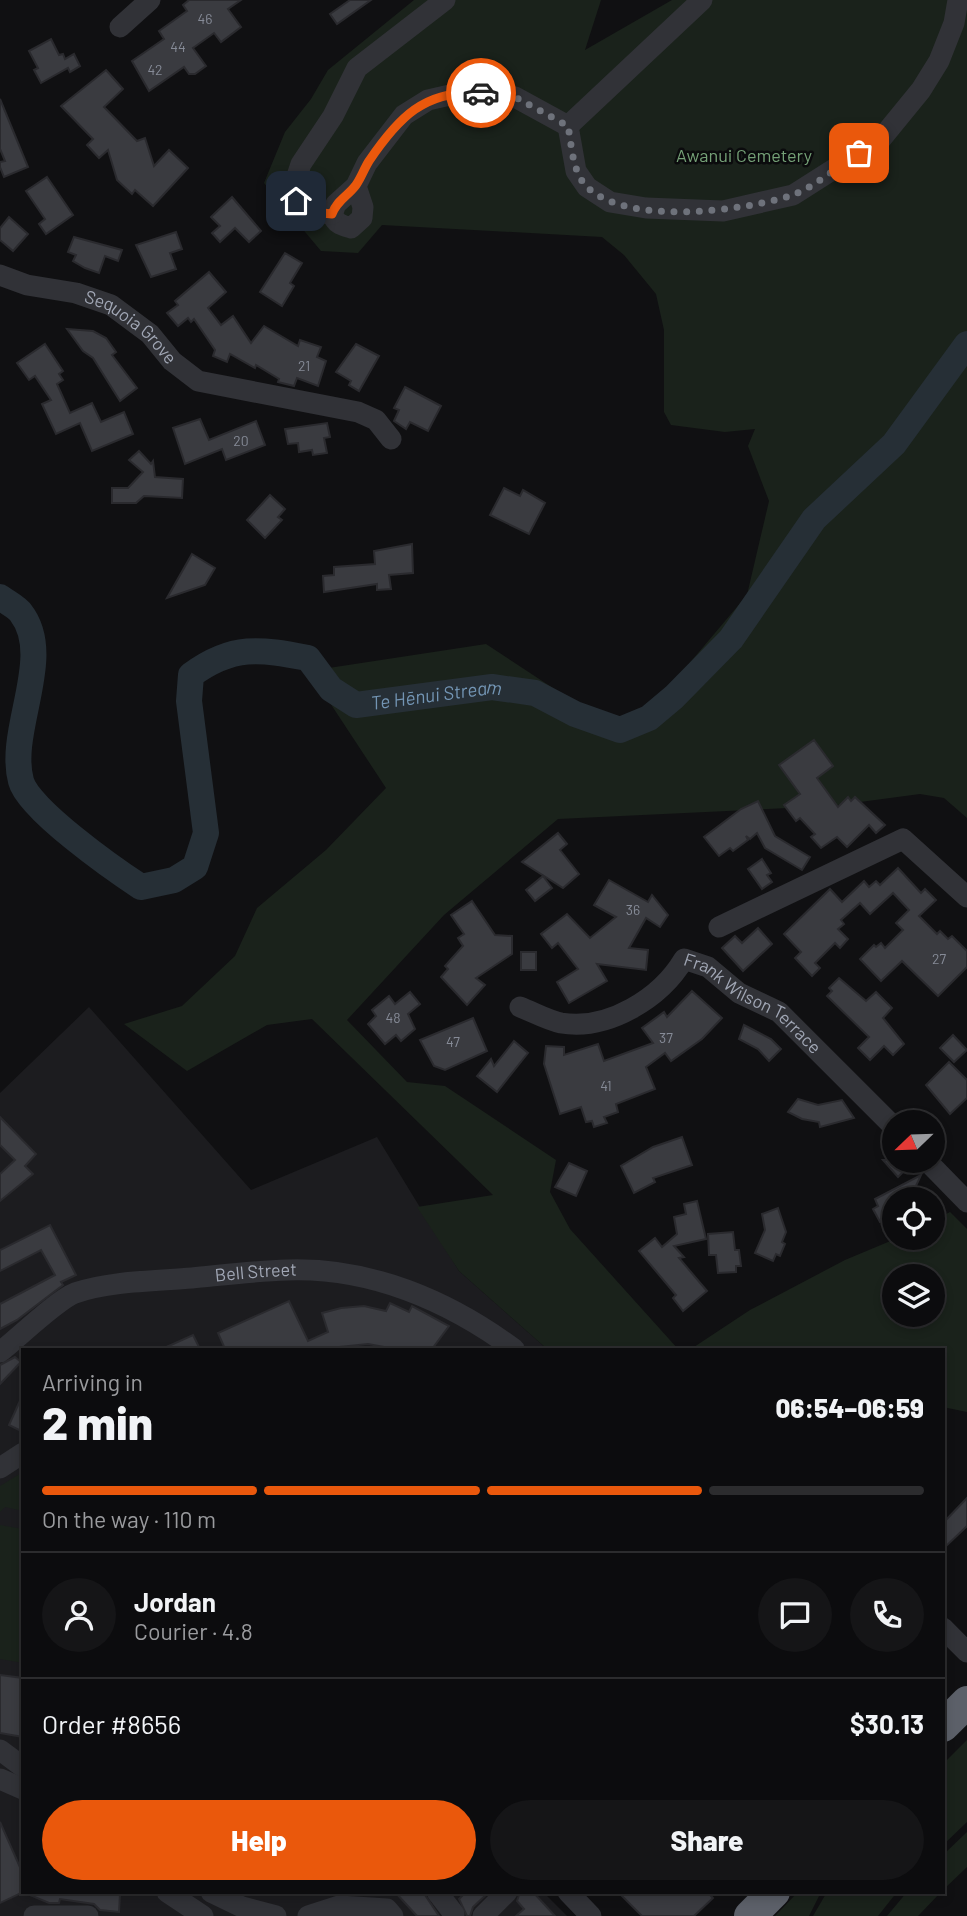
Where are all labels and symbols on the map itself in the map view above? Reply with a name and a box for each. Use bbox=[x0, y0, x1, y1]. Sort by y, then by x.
house number: 46 bbox=[198, 10, 212, 27]
house number: 44 bbox=[170, 38, 186, 55]
courier bbox=[446, 58, 516, 128]
house number: 42 bbox=[147, 61, 163, 78]
pin bbox=[829, 123, 889, 183]
park label: Awanui Cemetery bbox=[676, 144, 812, 166]
pin bbox=[266, 171, 326, 231]
street label: Sequoia Grove bbox=[82, 285, 182, 368]
house number: 21 bbox=[298, 357, 310, 374]
house number: 20 bbox=[233, 432, 249, 449]
water label: Te Hēnui Stream bbox=[369, 674, 503, 714]
house number: 36 bbox=[626, 901, 640, 918]
street label: Frank Wilson Terrace bbox=[681, 948, 826, 1058]
house number: 27 bbox=[932, 950, 946, 967]
house number: 48 bbox=[385, 1009, 401, 1026]
house number: 37 bbox=[659, 1029, 673, 1046]
house number: 47 bbox=[446, 1033, 460, 1050]
house number: 41 bbox=[600, 1077, 612, 1094]
north arrow bbox=[882, 1110, 945, 1172]
street label: Bell Street bbox=[214, 1258, 297, 1286]

